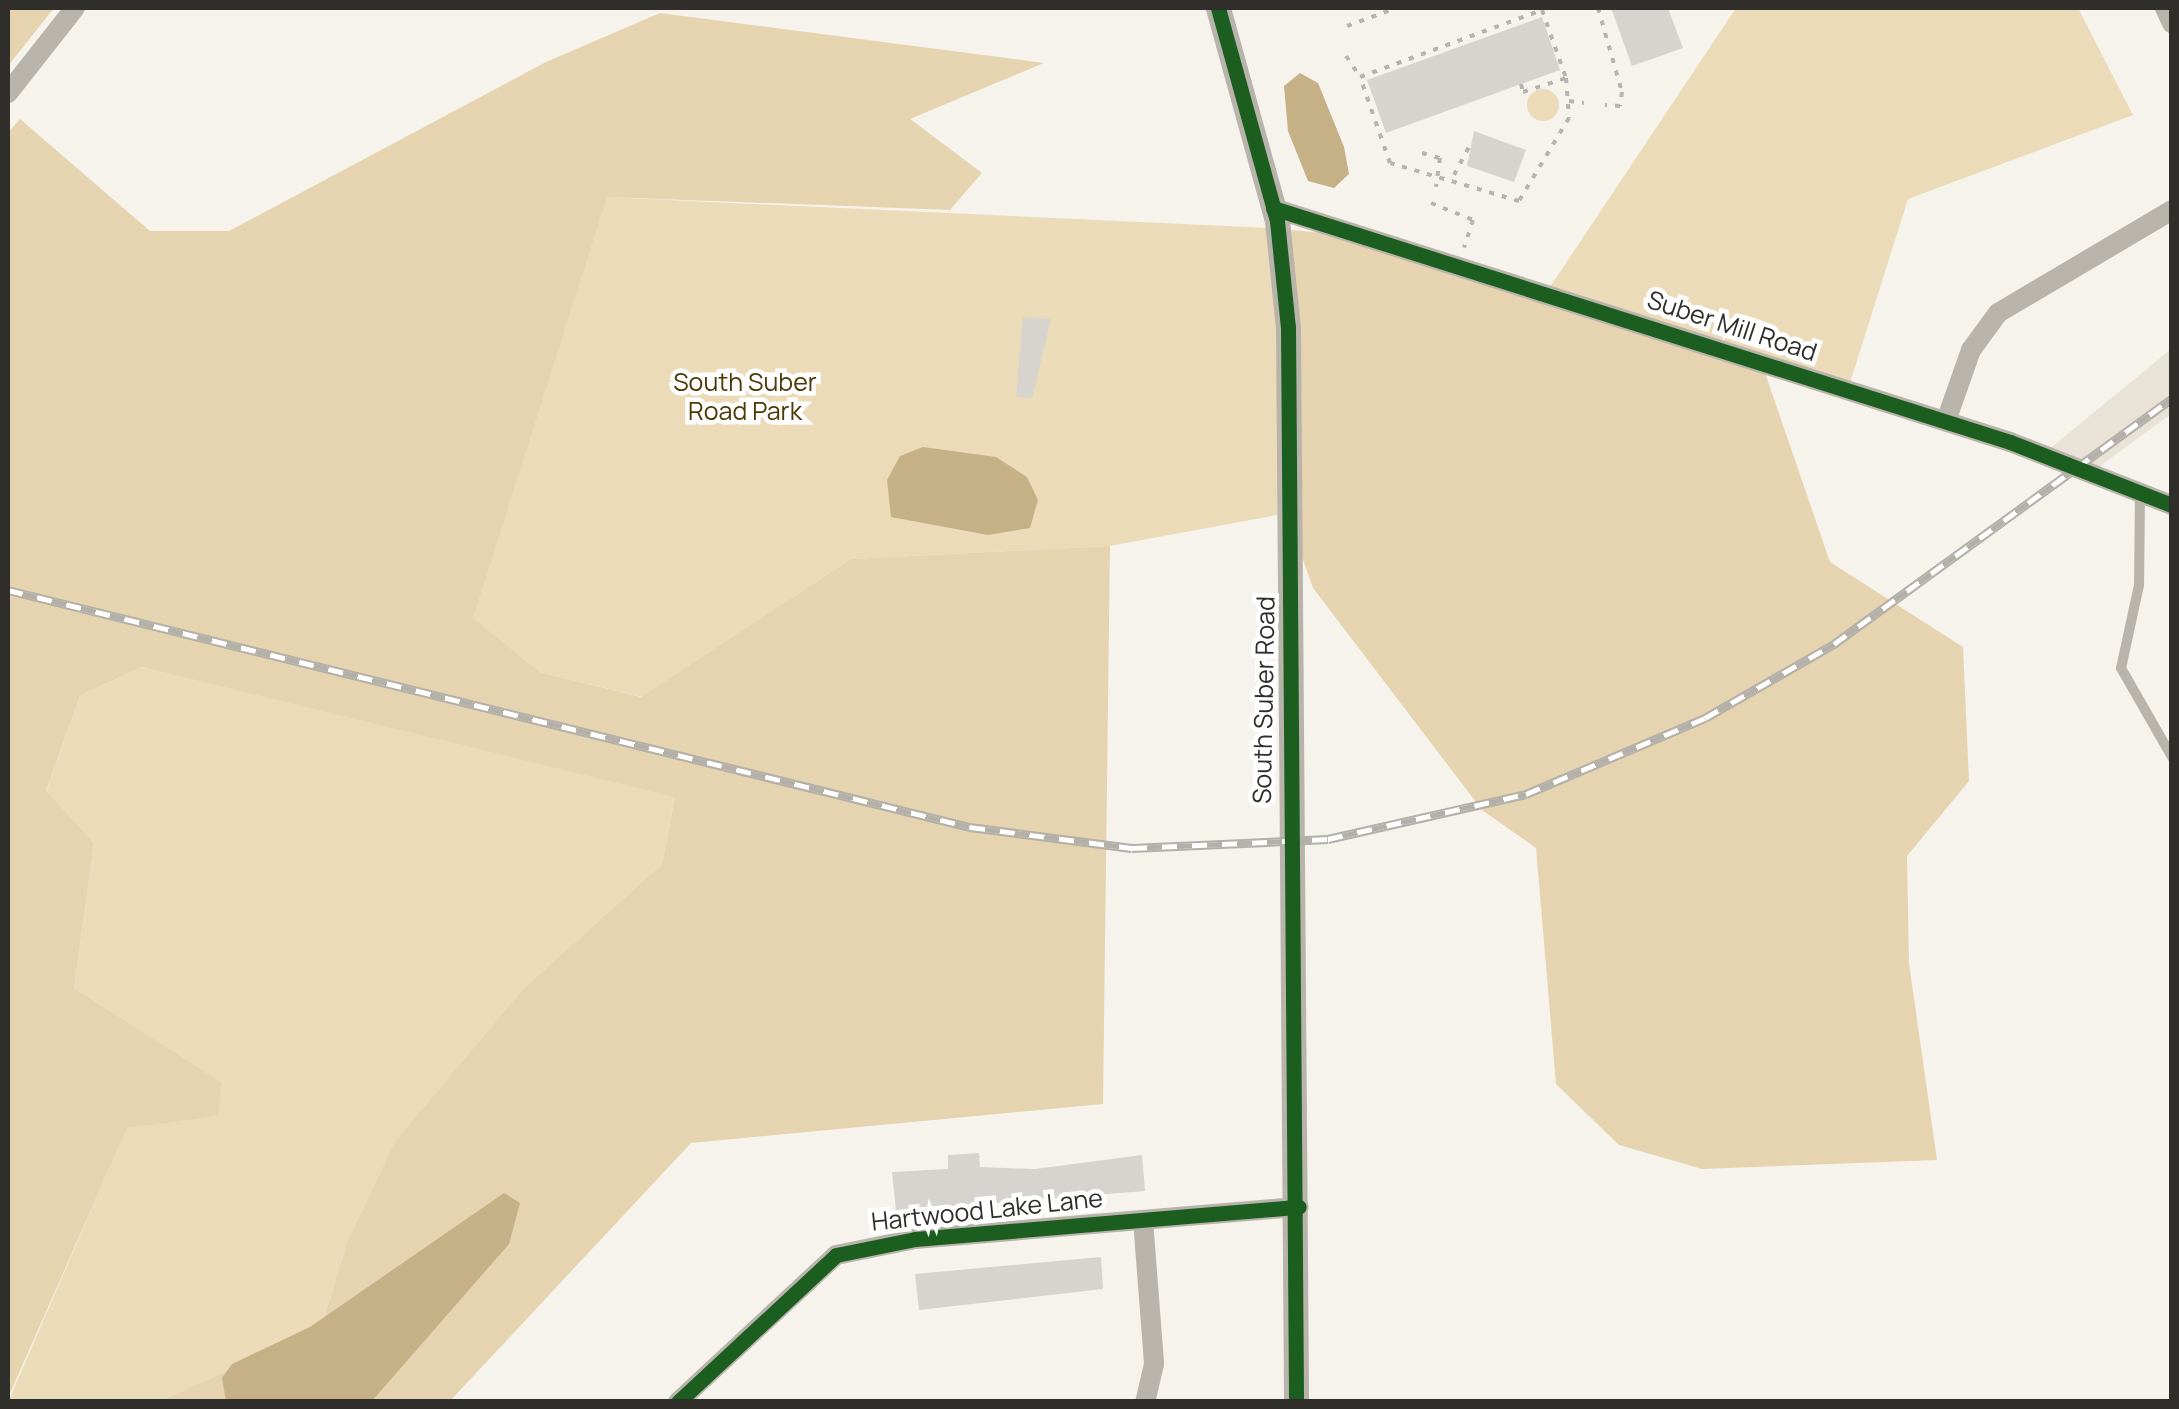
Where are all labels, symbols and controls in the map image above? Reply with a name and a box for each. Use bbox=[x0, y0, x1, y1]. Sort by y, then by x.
street label: Suber Mill Road bbox=[1643, 284, 1821, 368]
park label: South Suber Road Park bbox=[673, 368, 817, 427]
street label: South Suber Road bbox=[1247, 596, 1281, 804]
street label: Hartwood Lake Lane bbox=[870, 1183, 1104, 1237]

